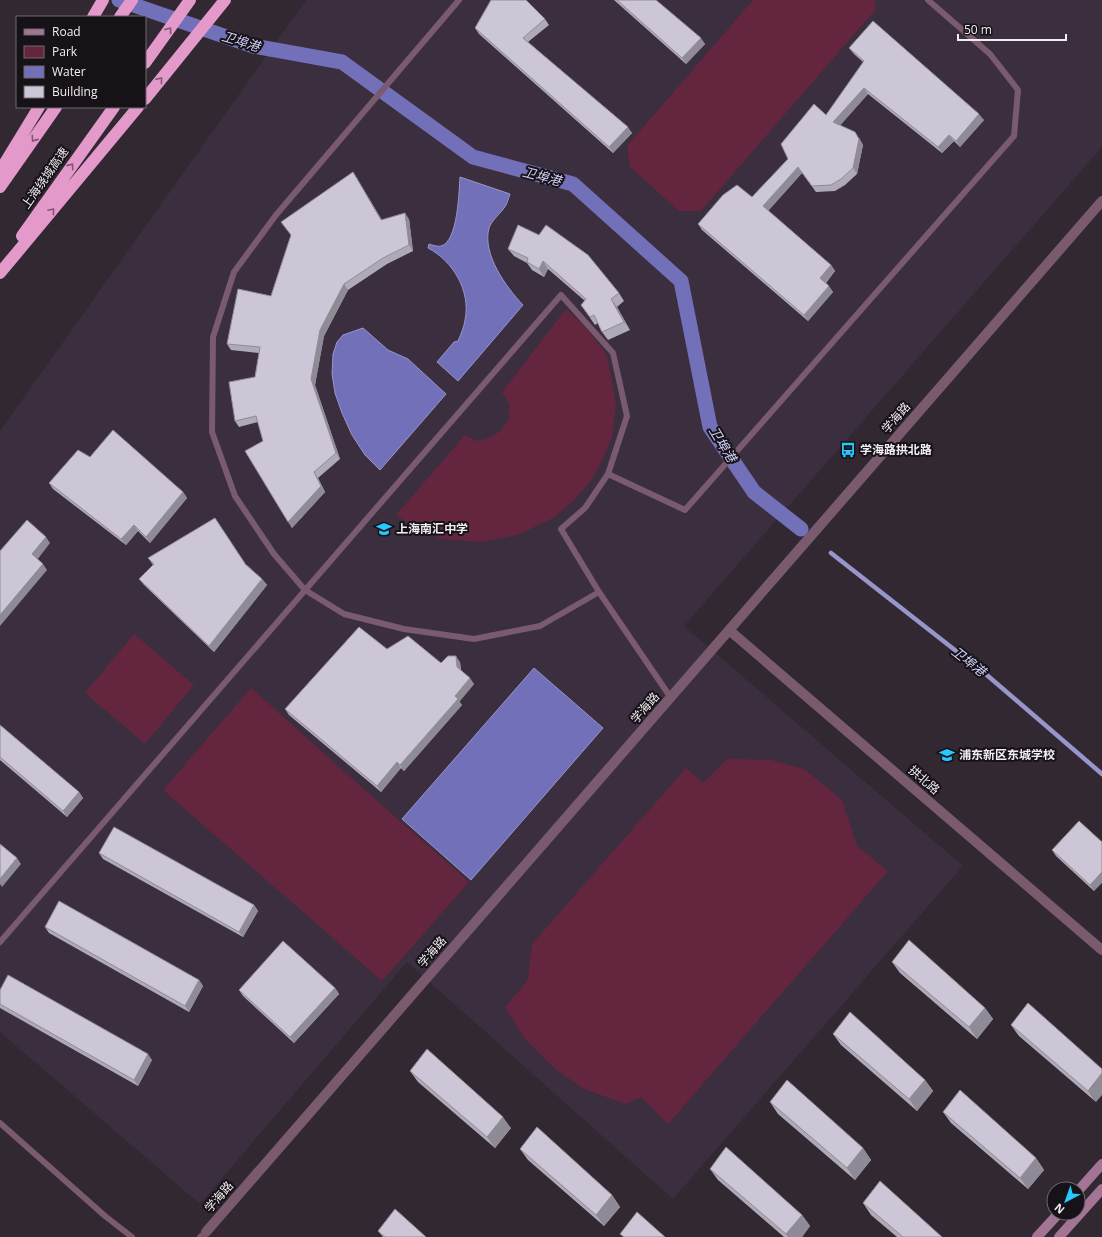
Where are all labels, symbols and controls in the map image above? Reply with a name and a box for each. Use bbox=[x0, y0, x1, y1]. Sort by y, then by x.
legend bbox=[16, 16, 146, 108]
scale bar bbox=[958, 16, 1066, 42]
text: 50 m bbox=[964, 21, 992, 38]
text: Road bbox=[52, 23, 81, 40]
one-way arrow bbox=[164, 27, 171, 34]
water label: 卫埠港 bbox=[220, 27, 264, 56]
text: Park bbox=[52, 43, 78, 60]
text: Water bbox=[52, 63, 86, 80]
one-way arrow bbox=[156, 78, 163, 85]
text: Building bbox=[52, 83, 98, 100]
one-way arrow bbox=[31, 135, 39, 142]
street label: 上海绕城高速 bbox=[17, 143, 72, 212]
water label: 卫埠港 bbox=[521, 162, 565, 190]
one-way arrow bbox=[66, 163, 74, 170]
one-way arrow bbox=[47, 208, 54, 216]
street label: 学海路 bbox=[877, 399, 914, 437]
water label: 卫埠港 bbox=[705, 423, 742, 467]
bus stop icon: 学海路拱北路 bbox=[839, 441, 857, 459]
place label: 学海路拱北路 bbox=[860, 441, 932, 458]
school or university icon: 上海南汇中学 bbox=[375, 520, 393, 538]
place label: 上海南汇中学 bbox=[396, 520, 468, 537]
water label: 卫埠港 bbox=[948, 642, 991, 681]
street label: 学海路 bbox=[626, 689, 663, 727]
school or university icon: 浦东新区东城学校 bbox=[938, 746, 956, 764]
place label: 浦东新区东城学校 bbox=[959, 746, 1055, 763]
street label: 拱北路 bbox=[905, 761, 943, 798]
street label: 学海路 bbox=[413, 933, 450, 971]
street label: 学海路 bbox=[200, 1178, 237, 1216]
north arrow bbox=[1046, 1181, 1086, 1221]
text: N bbox=[1051, 1200, 1067, 1218]

